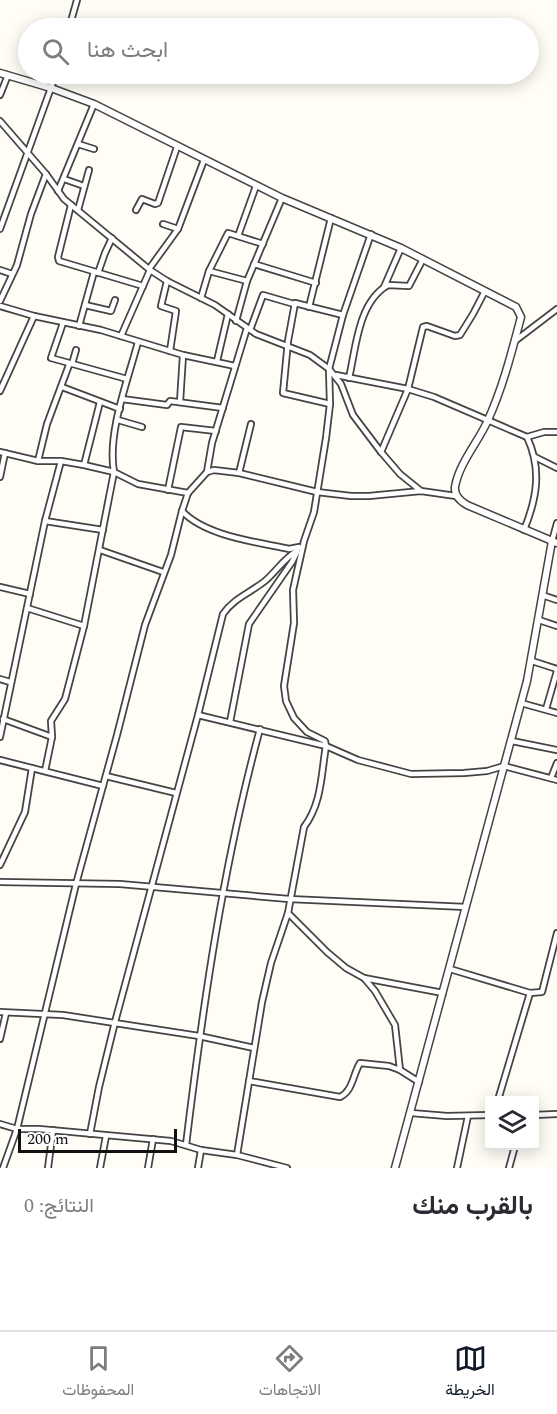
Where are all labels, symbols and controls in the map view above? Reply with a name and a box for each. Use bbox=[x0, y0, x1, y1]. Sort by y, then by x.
search box bbox=[18, 18, 539, 84]
text: ابحث هنا bbox=[87, 34, 168, 67]
icon: search bbox=[39, 35, 72, 68]
map controls bbox=[485, 1096, 539, 1150]
button: layers bbox=[485, 1096, 539, 1150]
scale bar bbox=[18, 1126, 177, 1154]
text: 200 m bbox=[27, 1127, 69, 1151]
text: بالقرب منك bbox=[412, 1186, 533, 1226]
text: النتائج: 0 bbox=[24, 1191, 94, 1221]
tab: المحفوظات bbox=[62, 1342, 134, 1404]
tab: الاتجاهات bbox=[259, 1342, 321, 1404]
tab: الخريطة bbox=[445, 1342, 495, 1404]

